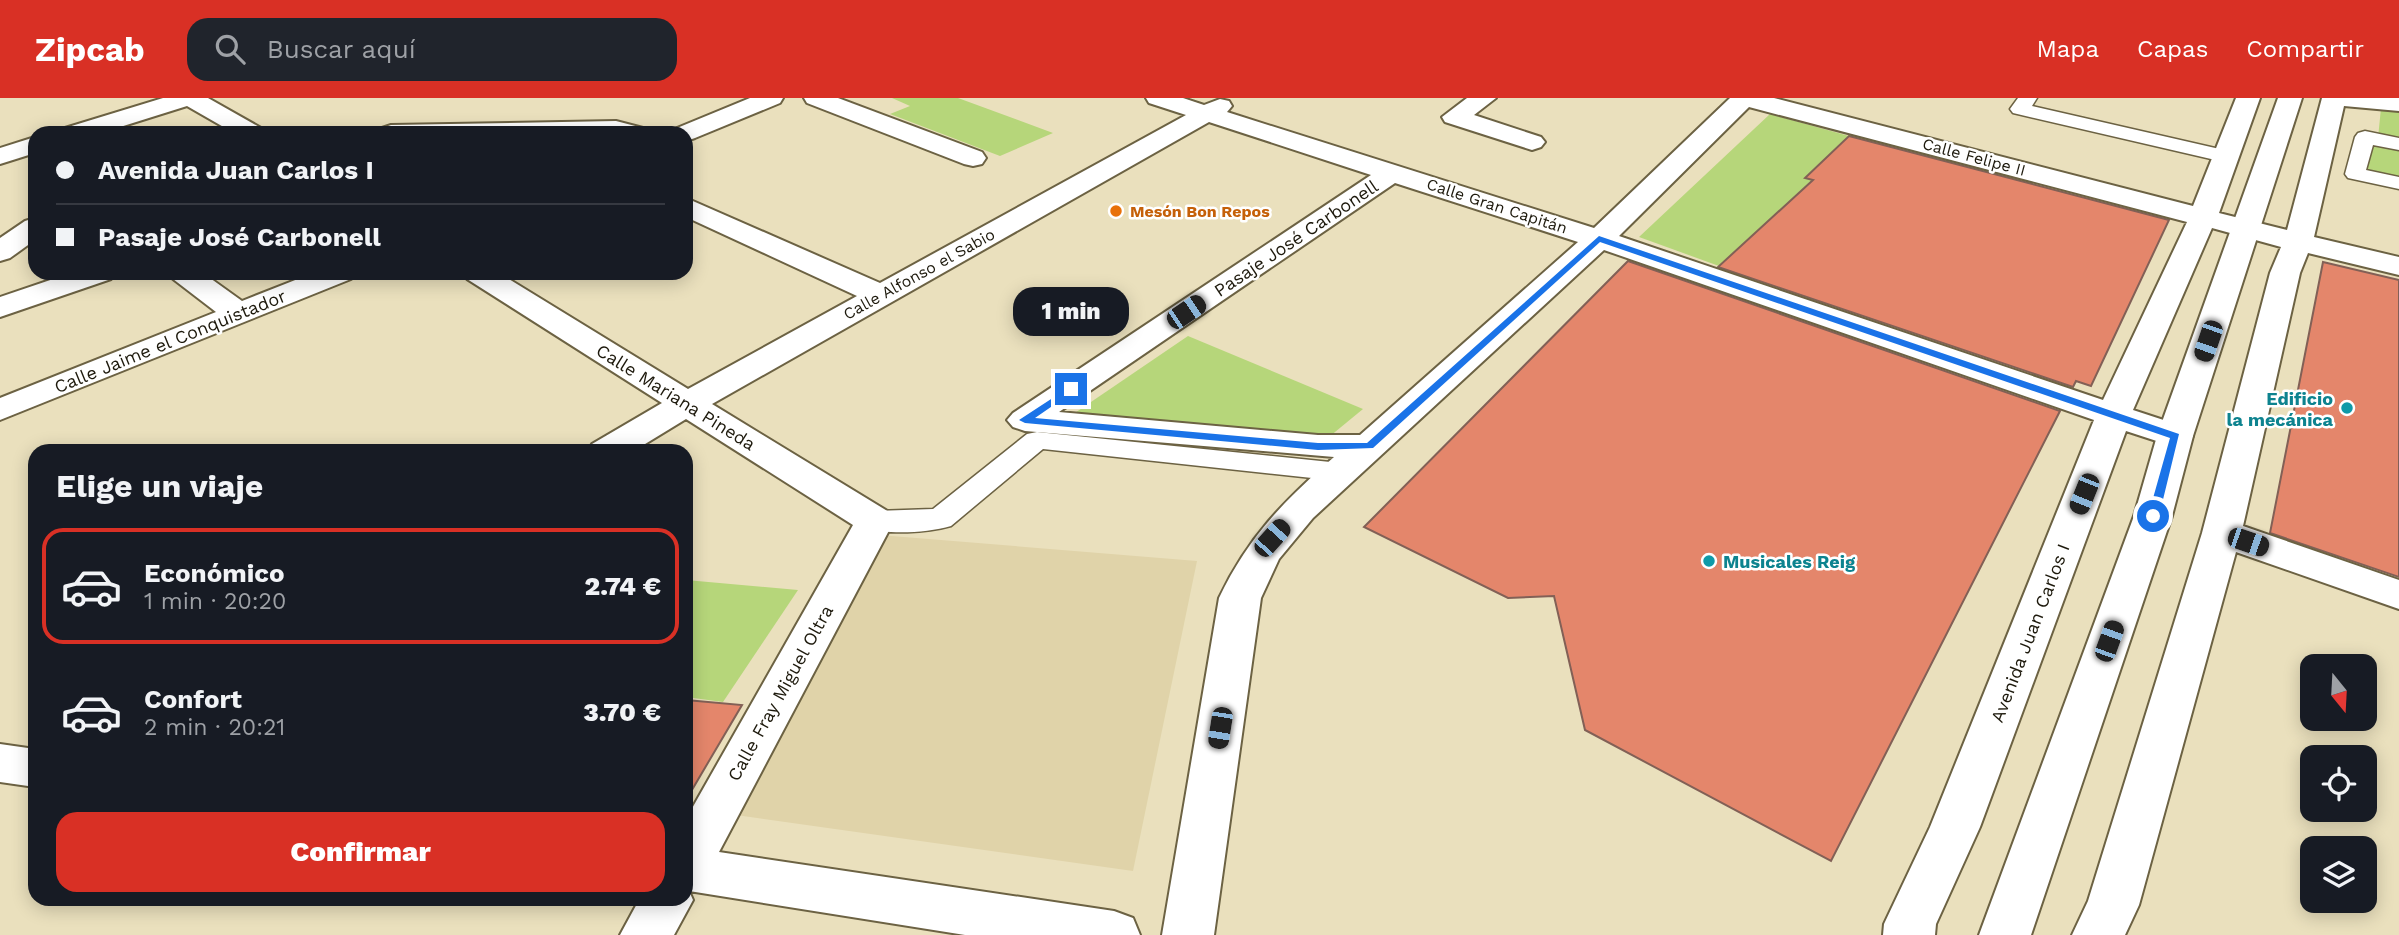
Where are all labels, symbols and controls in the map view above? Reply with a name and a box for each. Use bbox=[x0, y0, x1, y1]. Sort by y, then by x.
search box bbox=[187, 18, 677, 81]
text: Zipcab bbox=[35, 30, 145, 69]
icon: search bbox=[211, 30, 249, 68]
text: Buscar aquí bbox=[267, 34, 416, 64]
text: Mapa bbox=[2036, 35, 2099, 63]
text: Capas bbox=[2137, 35, 2208, 63]
text: Compartir bbox=[2246, 35, 2364, 63]
street label: Calle Felipe II bbox=[1920, 134, 2028, 180]
text: Avenida Juan Carlos I bbox=[98, 155, 374, 185]
street label: Calle Gran Capitán bbox=[1424, 174, 1570, 238]
street label: Pasaje José Carbonell bbox=[1210, 175, 1382, 301]
place label: Mesón Bon Repos bbox=[1130, 202, 1270, 221]
marker: Mesón Bon Repos bbox=[1108, 203, 1124, 219]
text: Pasaje José Carbonell bbox=[98, 222, 381, 252]
street label: Calle Alfonso el Sabio bbox=[840, 224, 998, 324]
street label: Calle Jaime el Conquistador bbox=[51, 285, 289, 397]
callout: 1 min bbox=[1013, 288, 1129, 336]
car bbox=[1163, 292, 1210, 332]
text: 1 min bbox=[1041, 298, 1101, 325]
car bbox=[2192, 318, 2225, 364]
street label: Calle Mariana Pineda bbox=[593, 339, 759, 455]
route end bbox=[1055, 373, 1087, 405]
place label: Edificio la mecánica bbox=[2227, 388, 2334, 430]
marker: Edificio la mecánica bbox=[2339, 400, 2355, 416]
text: Elige un viaje bbox=[56, 467, 263, 505]
car bbox=[2067, 471, 2102, 517]
route start bbox=[2137, 500, 2169, 532]
car bbox=[1251, 515, 1294, 561]
car bbox=[2225, 525, 2272, 559]
street label: Avenida Juan Carlos I bbox=[1986, 541, 2074, 725]
place label: Musicales Reig bbox=[1723, 551, 1856, 572]
marker: Musicales Reig bbox=[1701, 553, 1717, 569]
icon: car bbox=[60, 555, 123, 618]
text: Económico bbox=[144, 558, 285, 588]
text: 2.74 € bbox=[585, 571, 661, 601]
text: 1 min · 20:20 bbox=[144, 588, 286, 615]
street label: Calle Fray Miguel Oltra bbox=[723, 601, 837, 785]
car bbox=[2092, 618, 2127, 664]
north arrow bbox=[2300, 654, 2376, 732]
map controls bbox=[2300, 654, 2377, 913]
icon: car bbox=[60, 681, 123, 744]
text: Confort bbox=[144, 684, 242, 714]
text: 3.70 € bbox=[583, 697, 661, 727]
car bbox=[1207, 706, 1234, 750]
text: 2 min · 20:21 bbox=[144, 714, 285, 741]
button: locate bbox=[2300, 745, 2377, 822]
button: Confirmar bbox=[56, 812, 665, 892]
button: layers bbox=[2300, 836, 2377, 913]

